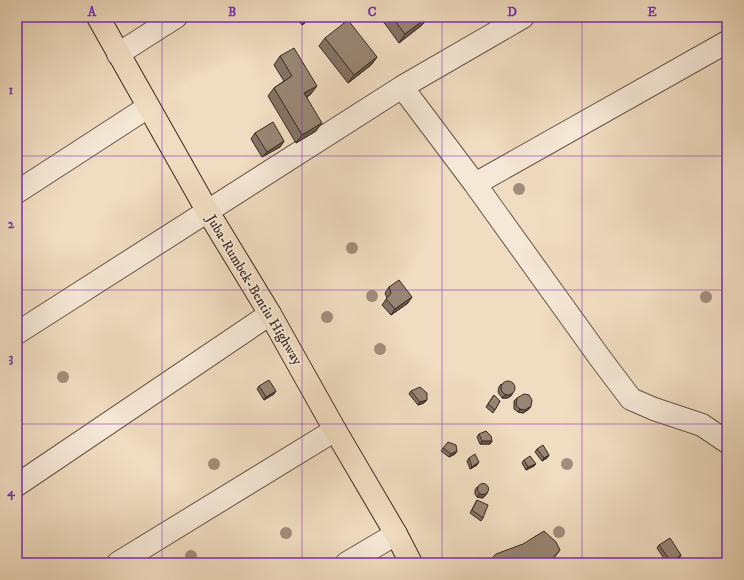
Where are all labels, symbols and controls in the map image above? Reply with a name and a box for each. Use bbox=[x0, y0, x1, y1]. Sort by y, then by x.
text: A bbox=[87, 4, 97, 20]
text: B bbox=[228, 4, 236, 20]
text: C bbox=[368, 4, 377, 20]
text: D bbox=[507, 4, 517, 20]
text: E bbox=[647, 4, 657, 20]
text: 1 bbox=[9, 82, 14, 98]
street label: Juba-Rumbek-Bentiu Highway bbox=[201, 210, 306, 369]
text: 2 bbox=[8, 216, 15, 232]
text: 3 bbox=[9, 350, 14, 366]
text: 4 bbox=[6, 484, 15, 501]

